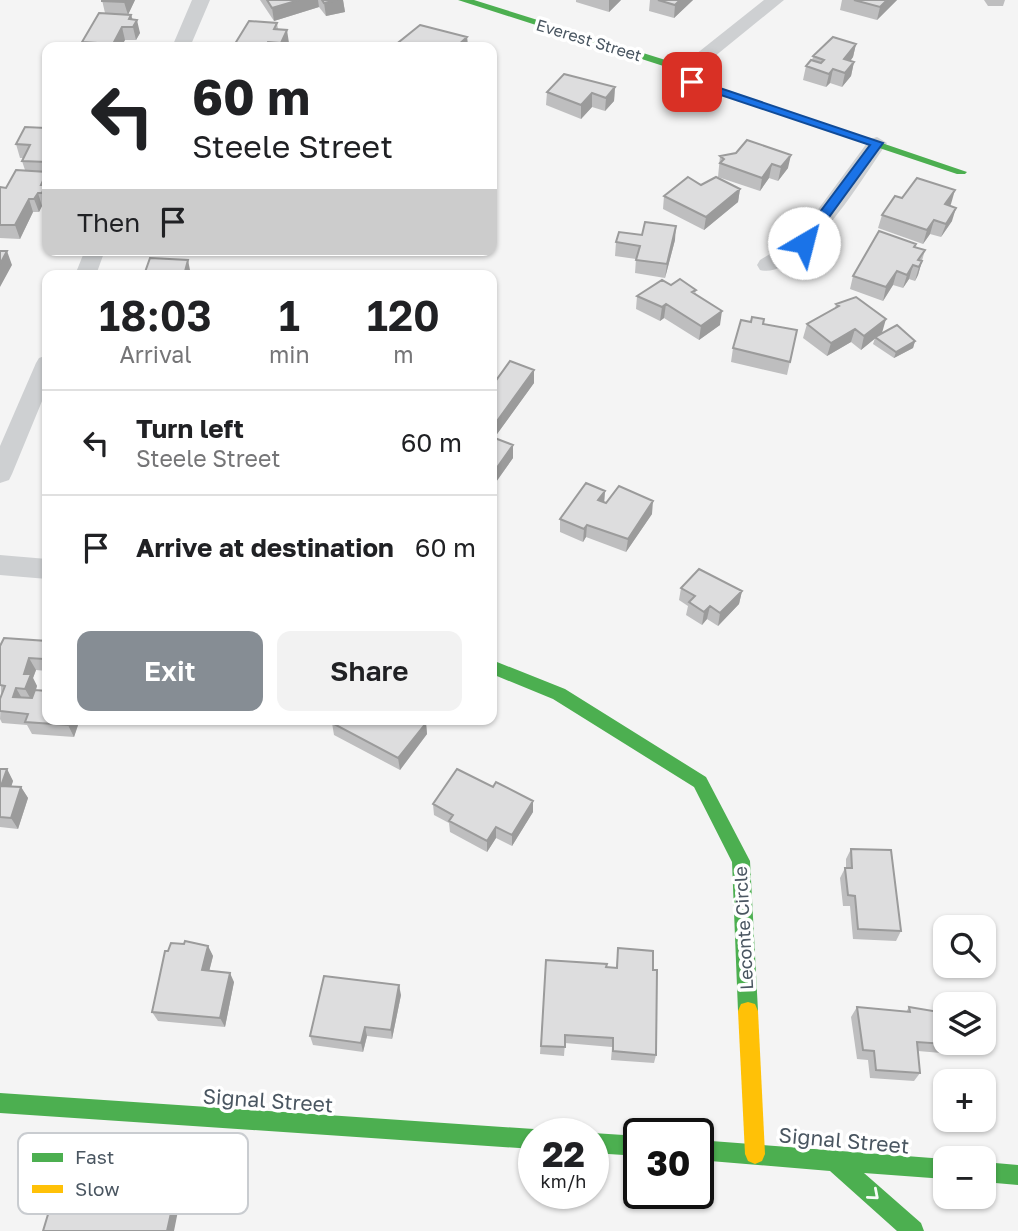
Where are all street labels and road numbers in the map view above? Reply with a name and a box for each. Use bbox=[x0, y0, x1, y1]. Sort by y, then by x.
street label: Everest Street bbox=[534, 14, 644, 66]
street label: Leconte Circle bbox=[729, 866, 757, 990]
street label: Signal Street bbox=[202, 1082, 334, 1118]
street label: Signal Street bbox=[778, 1121, 910, 1159]

